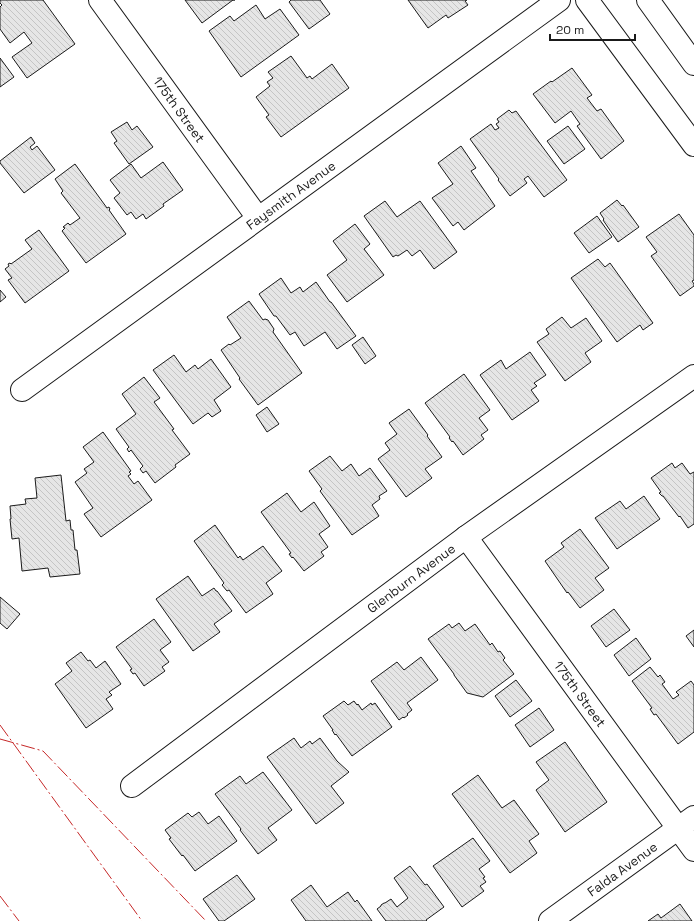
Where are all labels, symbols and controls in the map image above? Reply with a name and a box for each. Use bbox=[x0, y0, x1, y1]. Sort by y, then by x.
scale bar bbox=[550, 16, 635, 42]
text: 20 m bbox=[556, 22, 584, 38]
street label: 175th Street bbox=[149, 73, 209, 146]
street label: Faysmith Avenue bbox=[243, 157, 339, 233]
street label: Glenburn Avenue bbox=[364, 540, 459, 617]
street label: 175th Street bbox=[550, 658, 610, 731]
street label: Falda Avenue bbox=[584, 838, 661, 900]

